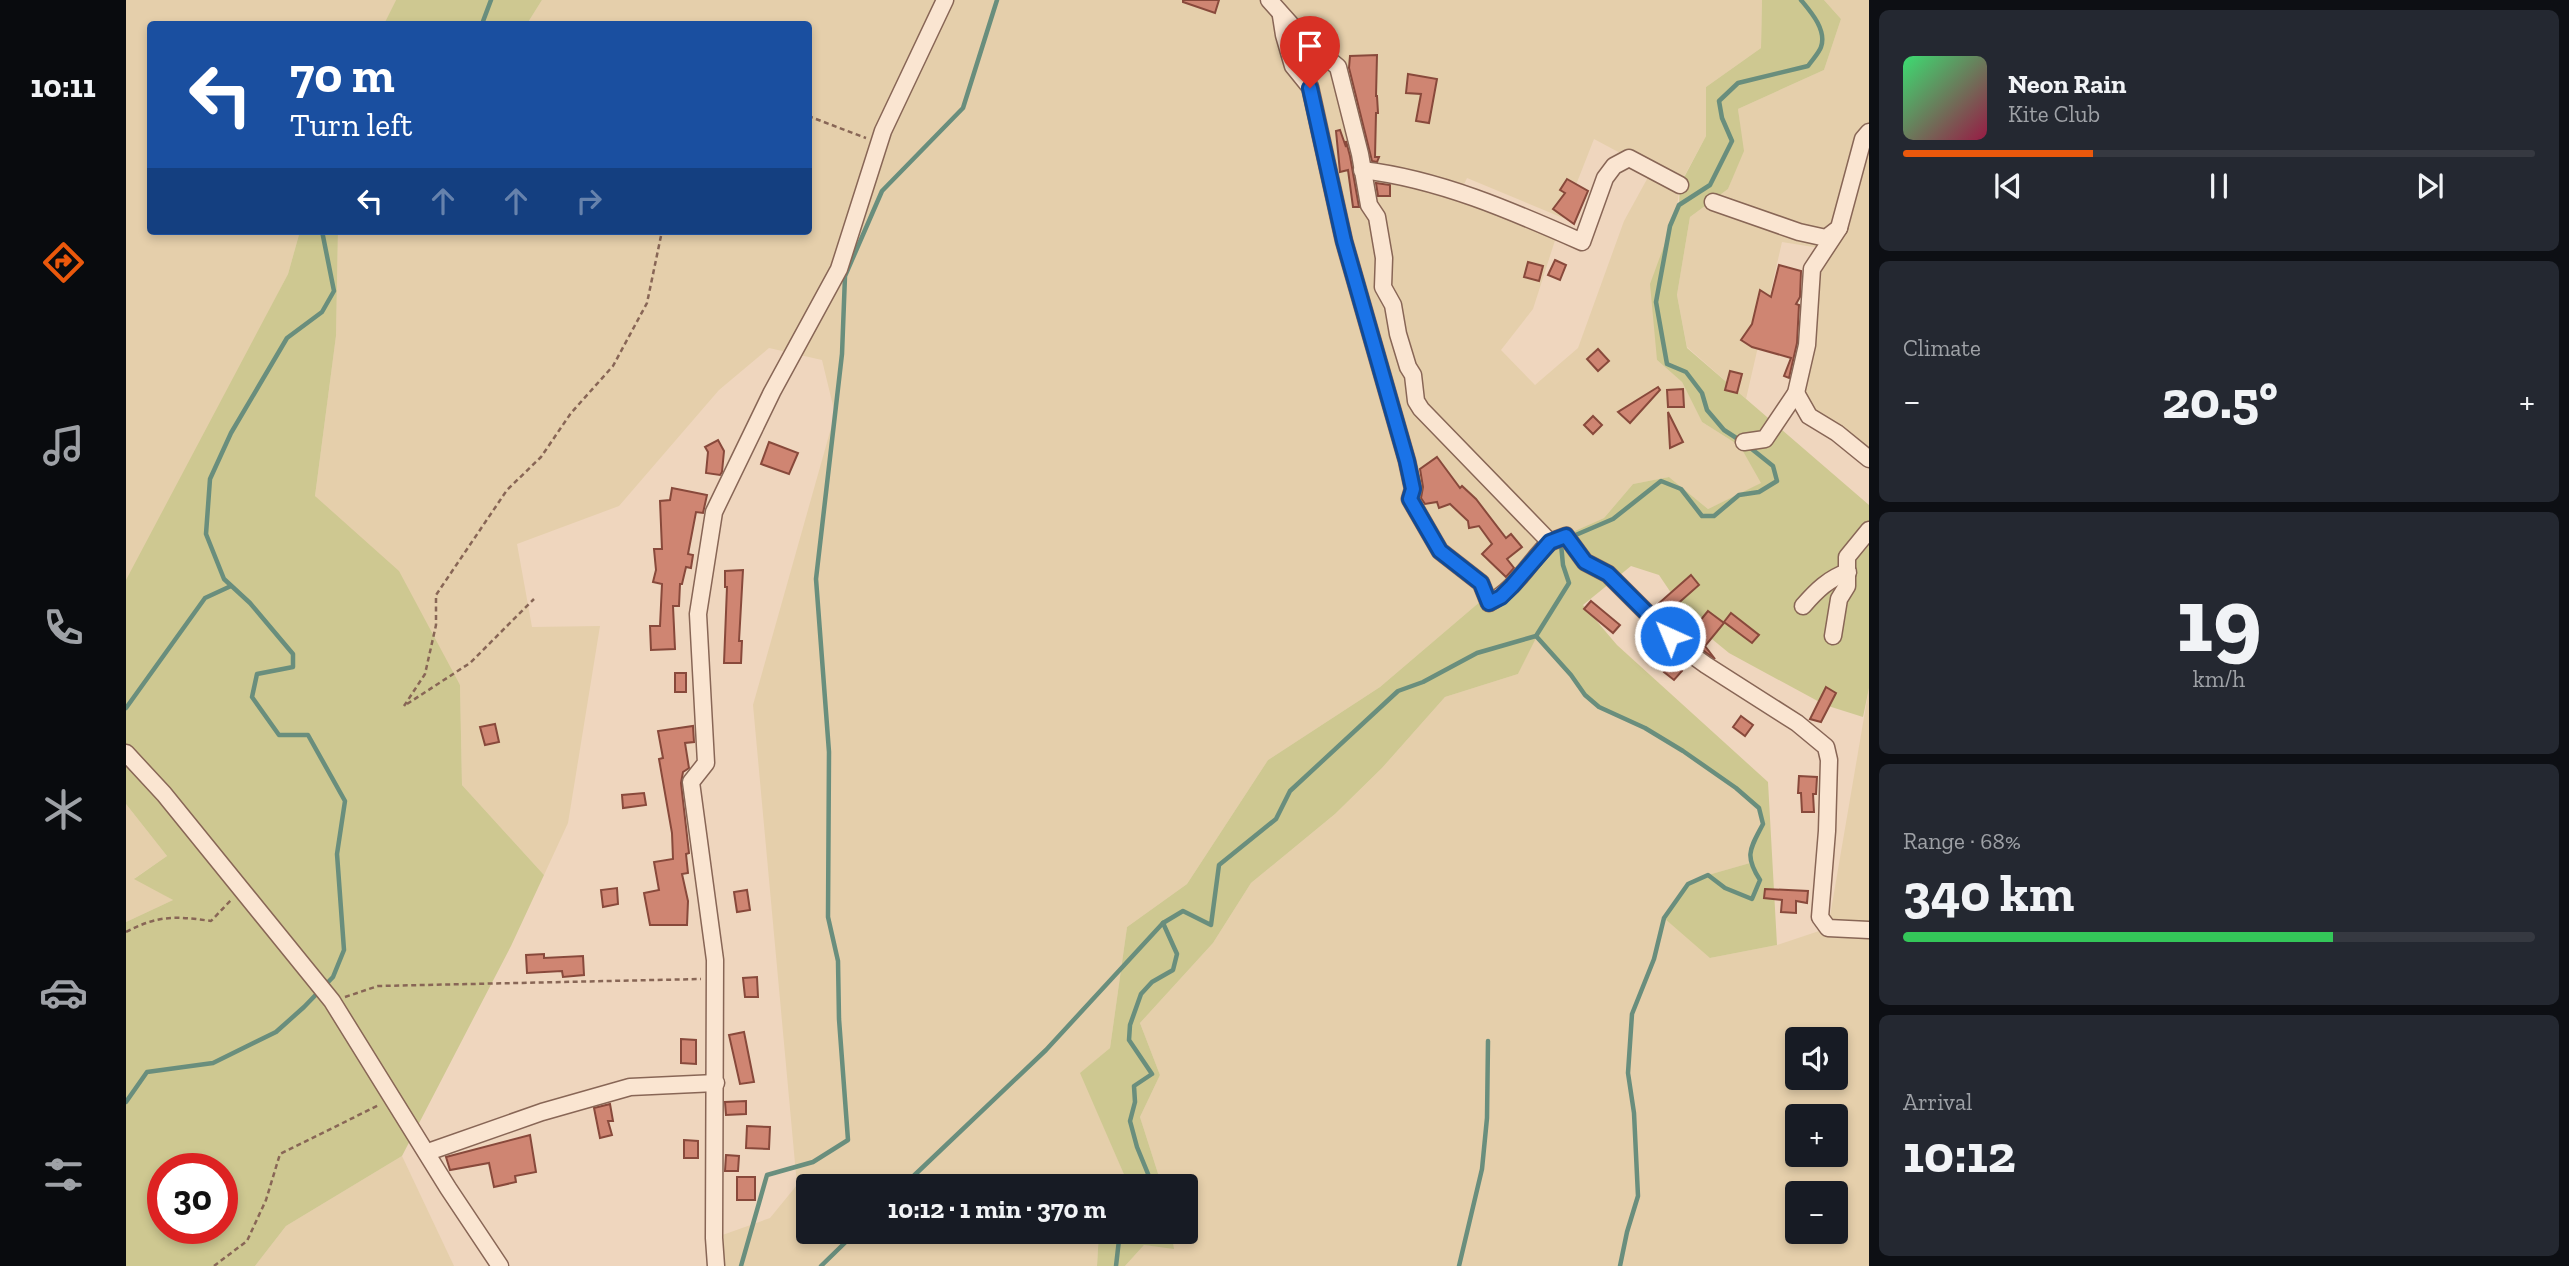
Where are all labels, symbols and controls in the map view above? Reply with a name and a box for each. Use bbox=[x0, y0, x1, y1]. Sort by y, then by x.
pin bbox=[1280, 16, 1340, 88]
icon: arrive bbox=[1291, 27, 1329, 65]
text: 70 m bbox=[290, 46, 395, 105]
icon: left bbox=[175, 49, 266, 140]
text: 10:11 bbox=[30, 67, 96, 105]
text: Neon Rain bbox=[2008, 68, 2126, 100]
text: Kite Club bbox=[2008, 100, 2100, 128]
text: Turn left bbox=[290, 106, 412, 144]
icon: previous bbox=[1989, 167, 2027, 205]
icon: pause bbox=[2200, 167, 2238, 205]
icon: next bbox=[2411, 167, 2449, 205]
icon: left bbox=[351, 182, 389, 220]
icon: ahead bbox=[424, 182, 462, 220]
icon: ahead bbox=[497, 182, 535, 220]
icon: right bbox=[570, 182, 608, 220]
icon: directions bbox=[39, 238, 88, 287]
text: Climate bbox=[1903, 334, 1981, 362]
text: 20.5° bbox=[2162, 369, 2278, 431]
text: − bbox=[1903, 378, 1921, 424]
text: + bbox=[2519, 378, 2535, 424]
icon: music bbox=[39, 421, 88, 470]
text: 19 bbox=[2176, 565, 2262, 674]
position arrow bbox=[1633, 599, 1707, 673]
icon: phone bbox=[39, 603, 88, 652]
text: km/h bbox=[2193, 665, 2245, 693]
icon: climate bbox=[39, 785, 88, 834]
text: Range · 68% bbox=[1903, 827, 2021, 855]
text: 340 km bbox=[1903, 862, 2074, 924]
icon: car bbox=[39, 968, 88, 1017]
map controls bbox=[1785, 1027, 1848, 1244]
button: sound bbox=[1785, 1027, 1848, 1090]
text: Arrival bbox=[1903, 1088, 1972, 1116]
button: + bbox=[1785, 1104, 1848, 1167]
text: 10:12 bbox=[1903, 1123, 2016, 1185]
icon: filters bbox=[39, 1150, 88, 1199]
speed limit sign: 30 bbox=[147, 1153, 238, 1244]
button: − bbox=[1785, 1181, 1848, 1244]
text: 10:12 · 1 min · 370 m bbox=[888, 1193, 1106, 1225]

